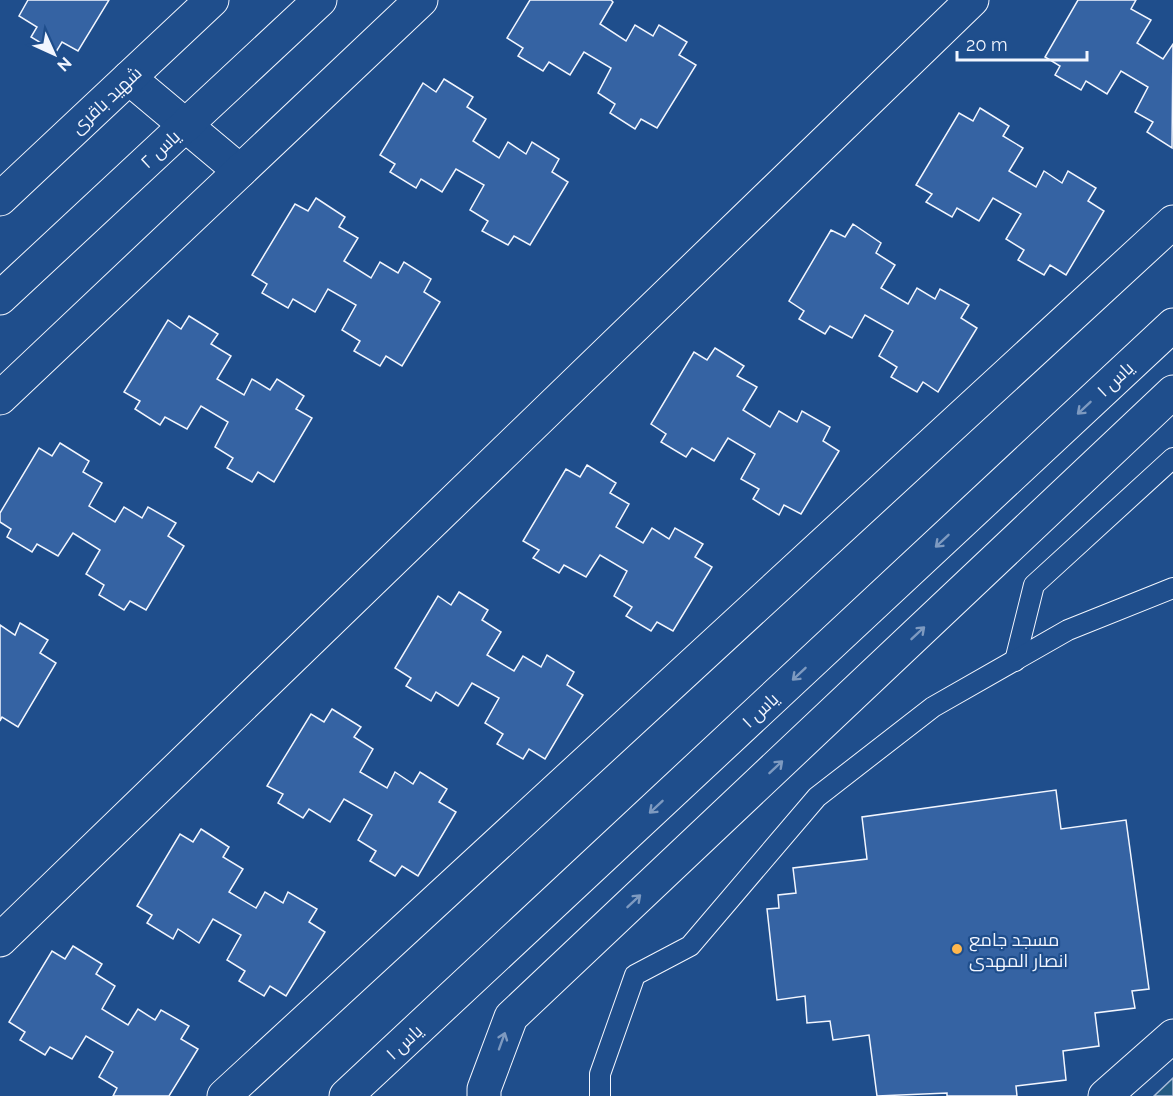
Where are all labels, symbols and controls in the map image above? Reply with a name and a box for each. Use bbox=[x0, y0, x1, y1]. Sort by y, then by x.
north arrow bbox=[24, 24, 84, 84]
scale bar bbox=[957, 24, 1088, 62]
text: 20 m bbox=[966, 34, 1008, 55]
text: N bbox=[53, 53, 75, 75]
street label: شهید باقری bbox=[66, 62, 146, 139]
street label: یاس ۲ bbox=[136, 126, 185, 173]
street label: یاس ۱ bbox=[1092, 357, 1138, 402]
one-way arrow bbox=[1077, 400, 1092, 414]
one-way arrow bbox=[934, 533, 949, 548]
one-way arrow bbox=[910, 626, 925, 640]
one-way arrow bbox=[792, 666, 807, 680]
street label: یاس ۱ bbox=[737, 688, 783, 733]
one-way arrow bbox=[768, 760, 783, 774]
one-way arrow bbox=[649, 799, 664, 814]
one-way arrow bbox=[626, 894, 641, 908]
place label: مسجد جامع انصار المهدی bbox=[969, 929, 1068, 972]
marker: مسجد جامع انصار المهدی bbox=[950, 942, 964, 956]
street label: یاس ۱ bbox=[381, 1020, 427, 1065]
one-way arrow bbox=[497, 1032, 508, 1051]

